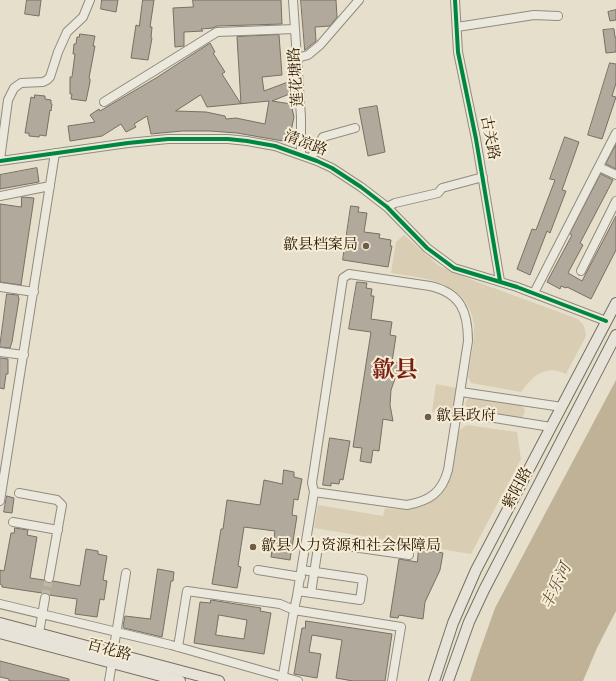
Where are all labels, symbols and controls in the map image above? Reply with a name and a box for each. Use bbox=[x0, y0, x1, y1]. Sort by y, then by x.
street label: 莲花塘路 bbox=[287, 46, 309, 108]
street label: 古关路 bbox=[475, 114, 501, 162]
street label: 清凉路 bbox=[281, 129, 329, 161]
place label: 歙县档案局 bbox=[283, 237, 358, 255]
marker: 歙县档案局 bbox=[361, 241, 371, 251]
district label: 歙县 bbox=[372, 359, 418, 387]
place label: 歙县政府 bbox=[436, 408, 496, 426]
marker: 歙县政府 bbox=[423, 412, 433, 422]
street label: 紫阳路 bbox=[500, 465, 538, 513]
place label: 歙县人力资源和社会保障局 bbox=[261, 538, 441, 556]
marker: 歙县人力资源和社会保障局 bbox=[248, 542, 258, 552]
water label: 丰乐河 bbox=[539, 561, 577, 613]
street label: 百花路 bbox=[85, 637, 133, 667]

